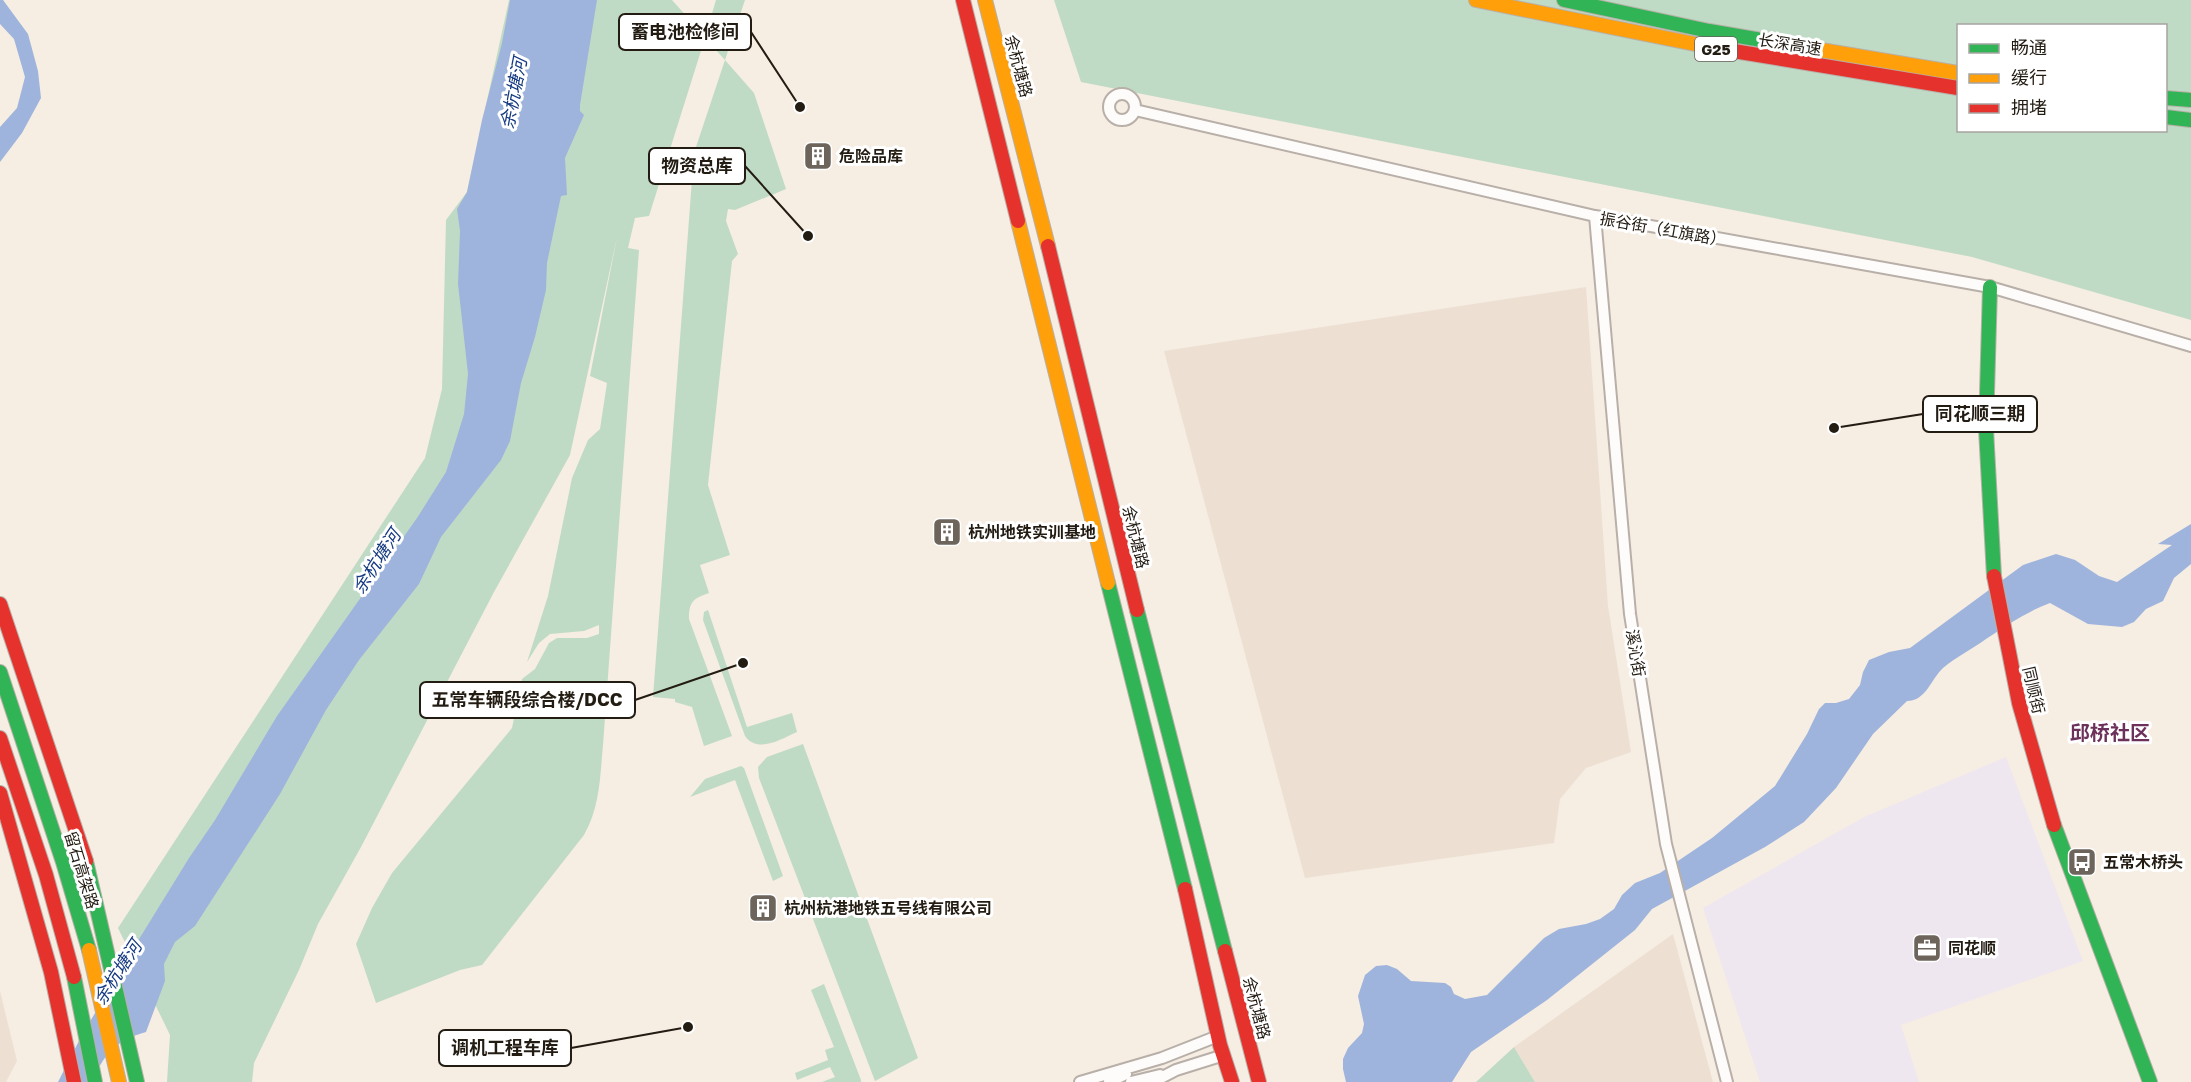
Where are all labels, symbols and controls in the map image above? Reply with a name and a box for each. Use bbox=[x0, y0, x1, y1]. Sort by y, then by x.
callout: 蓄电池检修间 bbox=[619, 14, 751, 50]
text: 蓄电池检修间 bbox=[631, 20, 739, 42]
legend bbox=[1957, 24, 2167, 132]
street label: 长深高速 bbox=[1757, 29, 1823, 59]
street label: 余杭塘路 bbox=[1001, 32, 1037, 100]
text: 畅通 bbox=[2011, 36, 2047, 58]
road number: G25 bbox=[1695, 37, 1737, 61]
water label: 余杭塘河 bbox=[495, 53, 531, 130]
text: 缓行 bbox=[2011, 66, 2047, 88]
text: 拥堵 bbox=[2011, 96, 2047, 118]
building icon: 危险品库 bbox=[802, 140, 834, 172]
place label: 危险品库 bbox=[839, 146, 903, 166]
callout: 物资总库 bbox=[649, 148, 745, 184]
text: 物资总库 bbox=[661, 154, 733, 176]
street label: 振谷街（红旗路） bbox=[1598, 208, 1728, 250]
callout: 同花顺三期 bbox=[1923, 396, 2037, 432]
text: 同花顺三期 bbox=[1935, 402, 2025, 424]
street label: 余杭塘路 bbox=[1119, 504, 1153, 570]
building icon: 杭州地铁实训基地 bbox=[931, 516, 963, 548]
water label: 余杭塘河 bbox=[347, 522, 406, 597]
place label: 杭州地铁实训基地 bbox=[968, 522, 1096, 542]
street label: 溪沁街 bbox=[1622, 628, 1650, 678]
street label: 同顺街 bbox=[2019, 664, 2049, 716]
callout: 五常车辆段综合楼/DCC bbox=[420, 682, 635, 718]
text: 五常车辆段综合楼/DCC bbox=[431, 688, 623, 710]
district label: 邱桥社区 bbox=[2070, 720, 2150, 744]
street label: 留石高架路 bbox=[61, 829, 103, 911]
bus stop icon: 五常木桥头 bbox=[2066, 846, 2098, 878]
place label: 五常木桥头 bbox=[2103, 852, 2183, 872]
building icon: 杭州杭港地铁五号线有限公司 bbox=[747, 892, 779, 924]
place label: 杭州杭港地铁五号线有限公司 bbox=[784, 898, 992, 918]
office icon: 同花顺 bbox=[1911, 932, 1943, 964]
water label: 余杭塘河 bbox=[88, 933, 147, 1008]
place label: 同花顺 bbox=[1948, 938, 1996, 958]
street label: 余杭塘路 bbox=[1239, 974, 1275, 1042]
callout: 调机工程车库 bbox=[439, 1030, 571, 1066]
text: 调机工程车库 bbox=[451, 1036, 559, 1058]

